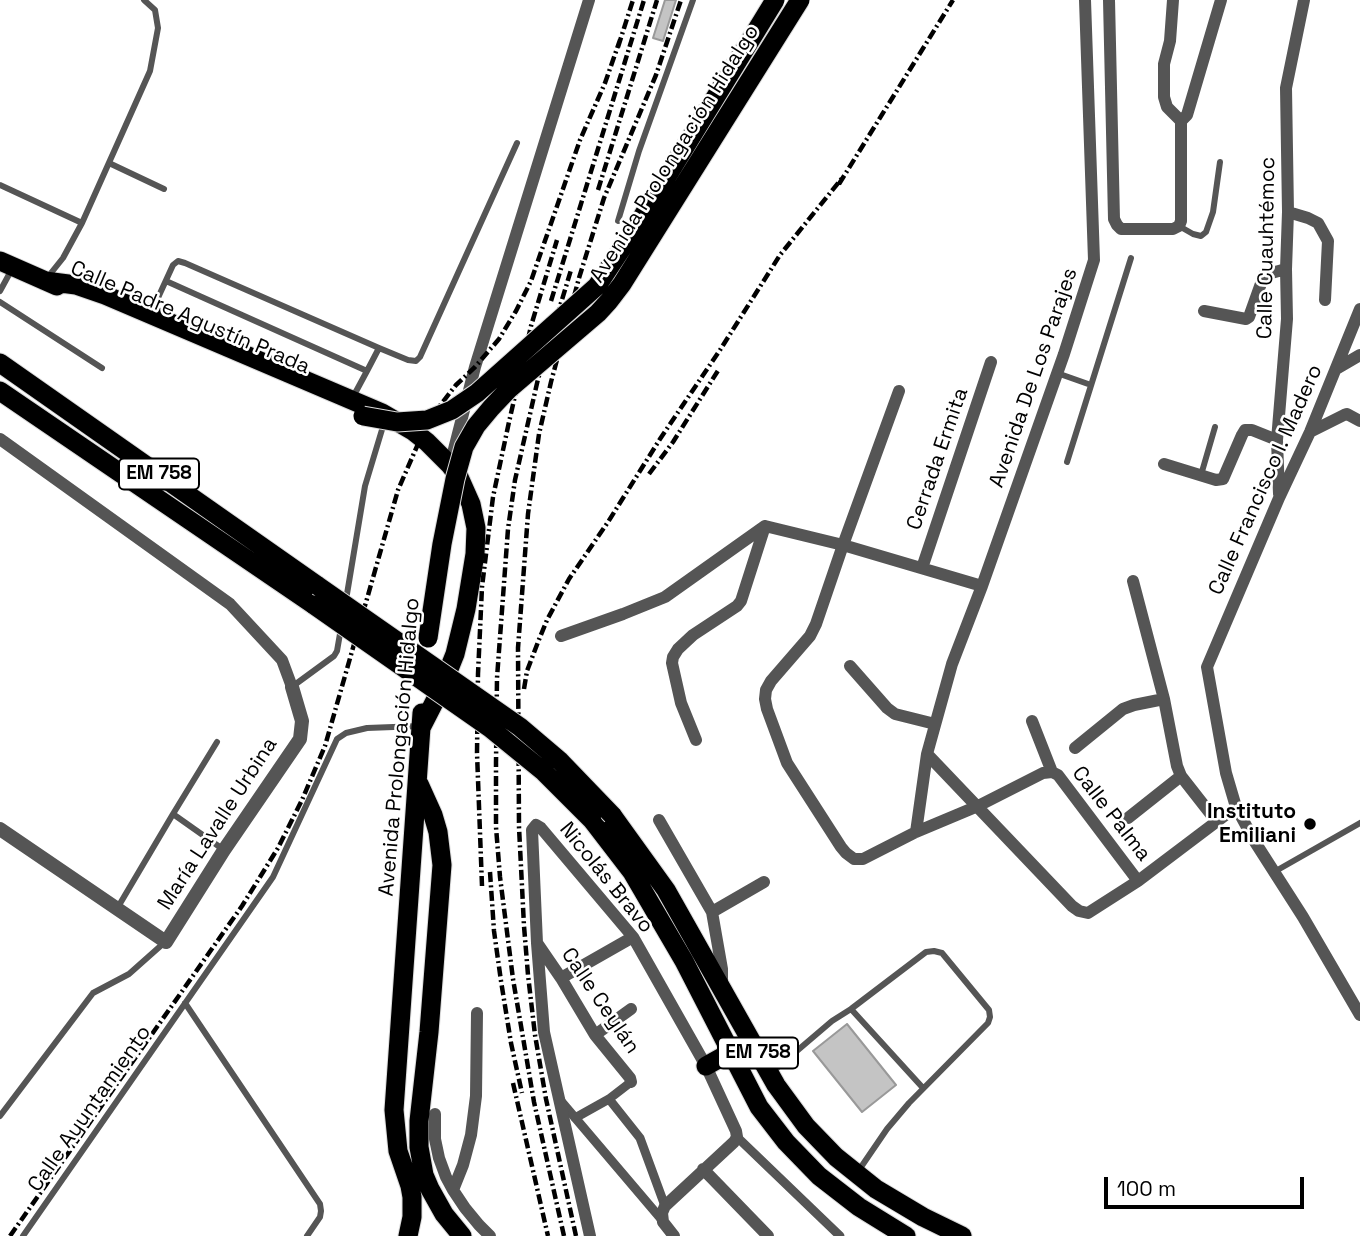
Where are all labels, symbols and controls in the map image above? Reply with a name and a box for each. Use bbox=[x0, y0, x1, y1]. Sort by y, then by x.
street label: Avenida Prolongación Hidalgo bbox=[585, 20, 765, 288]
street label: Calle Cuauhtémoc bbox=[1253, 157, 1281, 339]
street label: Calle Padre Agustín Prada bbox=[66, 256, 314, 380]
street label: Avenida De Los Parajes bbox=[985, 265, 1083, 491]
street label: Calle Francisco I. Madero bbox=[1204, 361, 1328, 599]
street label: Cerrada Ermita bbox=[902, 385, 974, 533]
road number: EM 758 bbox=[119, 458, 199, 489]
street label: Avenida Prolongación Hidalgo bbox=[374, 597, 426, 897]
street label: María Lavalle Urbina bbox=[153, 733, 283, 915]
street label: Calle Palma bbox=[1066, 762, 1156, 866]
place label: Instituto Emiliani bbox=[1207, 799, 1296, 849]
marker: Instituto Emiliani bbox=[1302, 816, 1318, 832]
street label: Nicolás Bravo bbox=[554, 818, 658, 938]
street label: Calle Ceylán bbox=[555, 943, 645, 1059]
street label: Calle Ayuntamiento bbox=[23, 1021, 157, 1197]
road number: EM 758 bbox=[718, 1037, 798, 1068]
scale bar bbox=[1108, 1162, 1308, 1206]
text: 100 m bbox=[1117, 1175, 1176, 1202]

